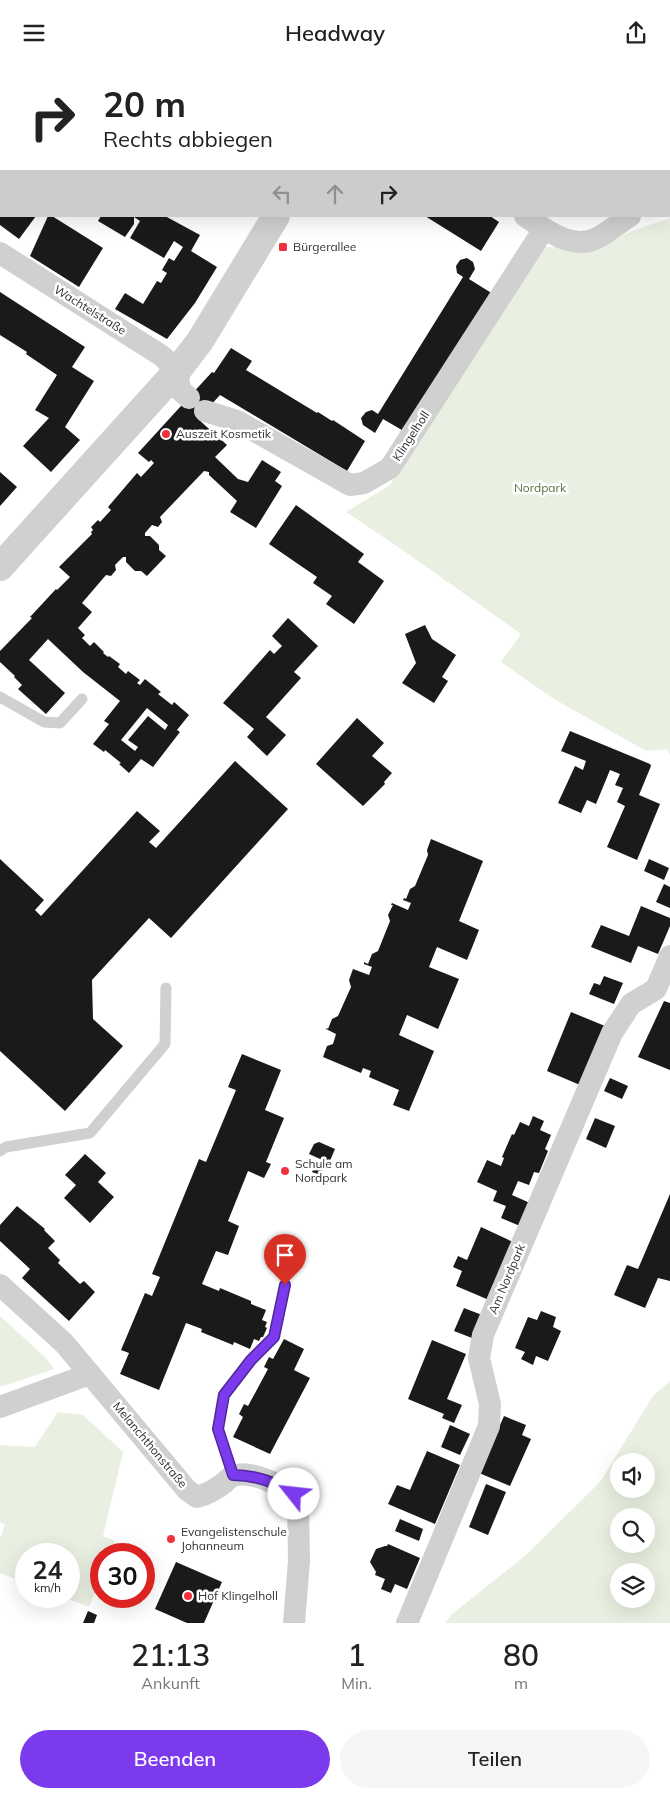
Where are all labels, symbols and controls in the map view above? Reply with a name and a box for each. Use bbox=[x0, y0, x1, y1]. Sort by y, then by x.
icon: menu bbox=[20, 19, 48, 47]
text: Headway bbox=[285, 19, 385, 47]
icon: share bbox=[622, 19, 650, 47]
text: 20 m bbox=[103, 82, 186, 126]
icon: right bbox=[20, 85, 85, 150]
text: Rechts abbiegen bbox=[103, 125, 273, 153]
icon: left bbox=[268, 180, 296, 208]
icon: ahead bbox=[321, 180, 349, 208]
icon: right bbox=[374, 180, 402, 208]
place label: Bürgerallee bbox=[293, 239, 356, 254]
marker: Bürgerallee bbox=[277, 241, 289, 253]
street label: Wachtelstraße bbox=[51, 281, 129, 338]
street label: Klingelholl bbox=[389, 408, 432, 464]
place label: Auszeit Kosmetik bbox=[176, 426, 272, 441]
marker: Auszeit Kosmetik bbox=[160, 428, 172, 440]
park label: Nordpark bbox=[514, 480, 567, 495]
place label: Schule am Nordpark bbox=[295, 1156, 353, 1185]
marker: Schule am Nordpark bbox=[279, 1165, 291, 1177]
pin bbox=[264, 1234, 306, 1285]
icon: arrive bbox=[271, 1241, 299, 1269]
street label: Am Nordpark bbox=[485, 1241, 528, 1316]
street label: Melanchthonstraße bbox=[110, 1399, 191, 1491]
map controls bbox=[610, 1453, 655, 1608]
button: sound bbox=[610, 1453, 655, 1498]
position arrow bbox=[267, 1467, 319, 1519]
button: search bbox=[610, 1508, 655, 1553]
place label: Evangelistenschule Johanneum bbox=[181, 1524, 287, 1553]
marker: Evangelistenschule Johanneum bbox=[165, 1533, 177, 1545]
speed limit sign: 30 bbox=[90, 1543, 155, 1608]
text: 24 bbox=[32, 1554, 63, 1585]
button: layers bbox=[610, 1563, 655, 1608]
text: km/h bbox=[34, 1580, 61, 1595]
place label: Hof Klingelholl bbox=[198, 1588, 278, 1603]
marker: Hof Klingelholl bbox=[182, 1590, 194, 1602]
text: 21:13 bbox=[131, 1636, 210, 1674]
text: 1 bbox=[348, 1636, 366, 1674]
text: 80 bbox=[503, 1636, 539, 1674]
text: Ankunft bbox=[141, 1673, 200, 1693]
text: Min. bbox=[341, 1673, 372, 1693]
text: m bbox=[514, 1673, 528, 1693]
button: Beenden bbox=[20, 1730, 330, 1788]
button: Teilen bbox=[340, 1730, 650, 1788]

